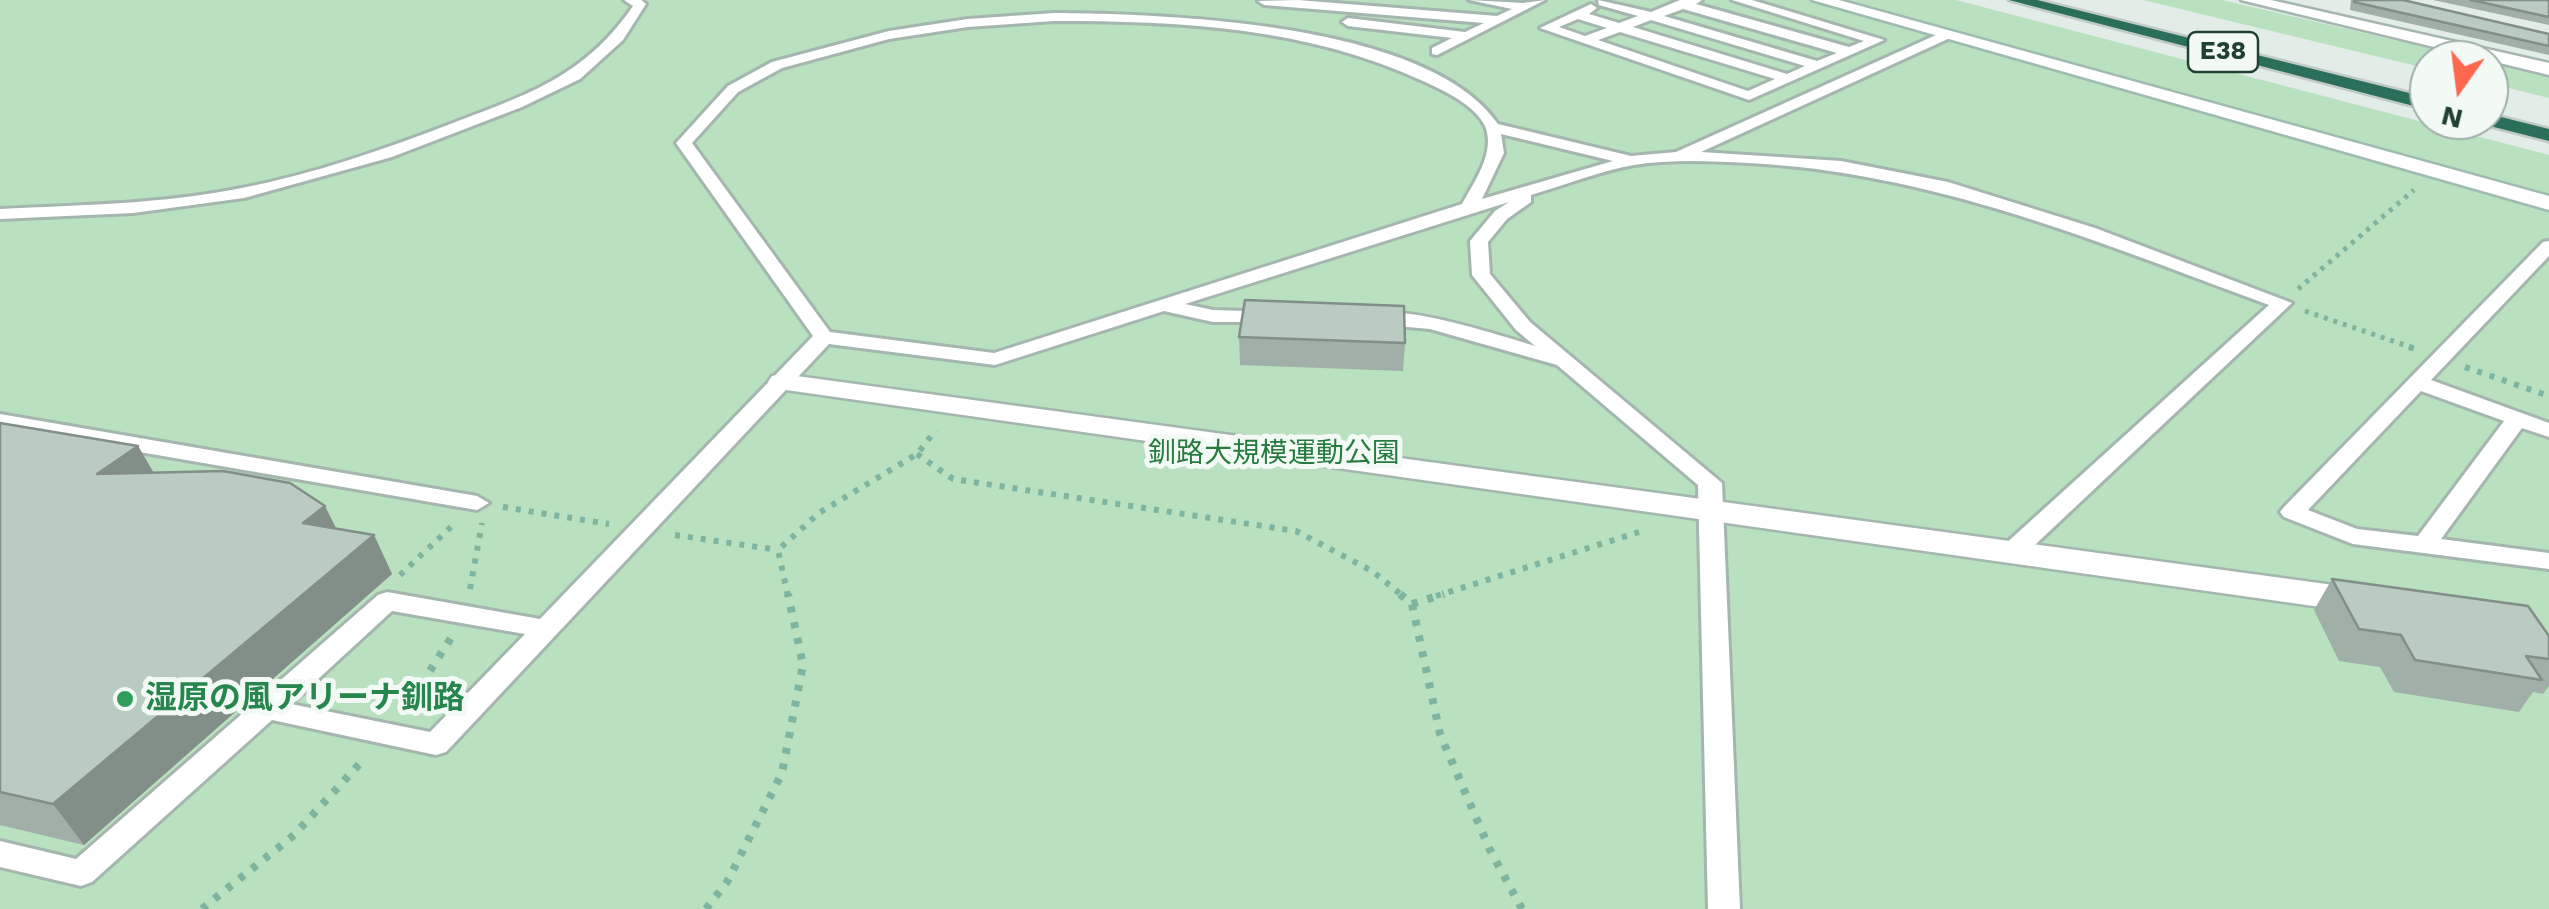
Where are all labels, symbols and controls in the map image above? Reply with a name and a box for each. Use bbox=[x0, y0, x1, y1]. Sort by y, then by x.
road number: E38 bbox=[2188, 32, 2258, 72]
north arrow bbox=[2409, 40, 2509, 140]
text: N bbox=[2438, 99, 2466, 136]
park label: 釧路大規模運動公園 bbox=[1148, 437, 1400, 471]
place label: 湿原の風アリーナ釧路 bbox=[145, 680, 465, 718]
marker: 湿原の風アリーナ釧路 bbox=[114, 688, 136, 710]

